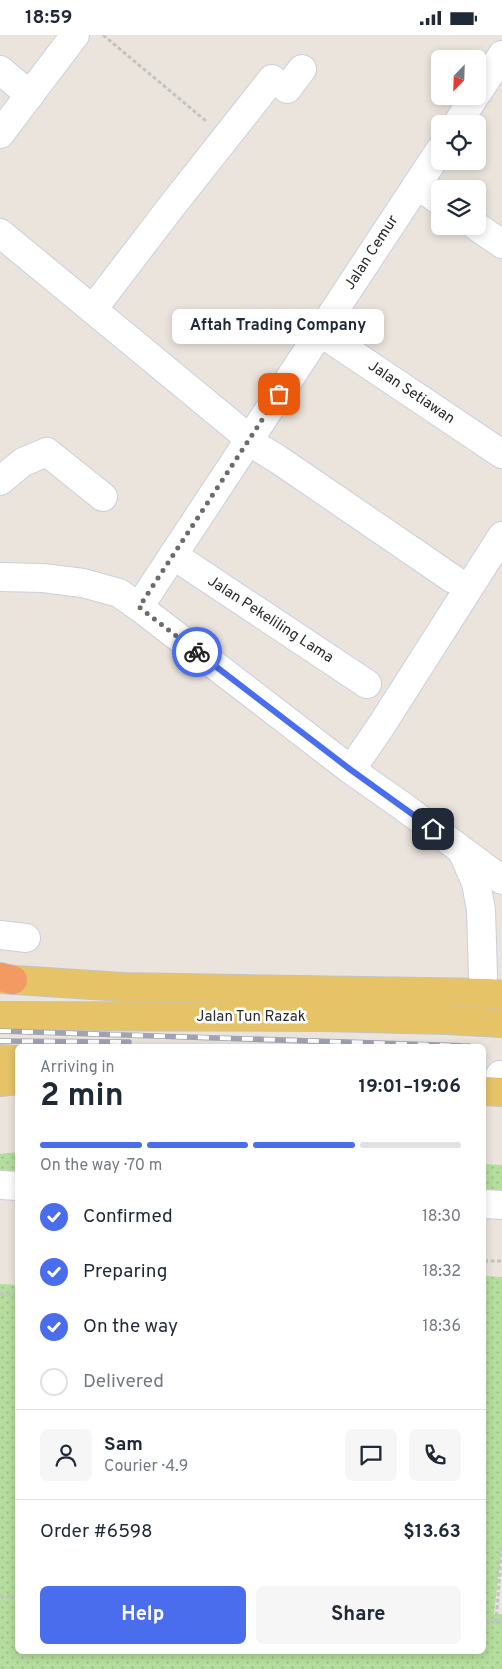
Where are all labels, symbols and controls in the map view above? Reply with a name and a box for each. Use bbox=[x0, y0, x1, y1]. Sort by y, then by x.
text: 18:59 bbox=[25, 6, 72, 30]
north arrow bbox=[431, 50, 486, 105]
map controls bbox=[431, 50, 486, 235]
button: locate bbox=[431, 115, 486, 170]
button: layers bbox=[431, 180, 486, 235]
street label: Jalan Cemur bbox=[341, 212, 403, 294]
callout: Aftah Trading Company bbox=[173, 309, 385, 344]
text: Aftah Trading Company bbox=[190, 316, 366, 336]
street label: Jalan Setiawan bbox=[364, 357, 458, 429]
pin bbox=[258, 373, 300, 415]
icon: bag bbox=[265, 380, 293, 408]
street label: Jalan Pekeliling Lama bbox=[203, 572, 337, 668]
courier bbox=[172, 627, 222, 677]
icon: bike bbox=[183, 638, 211, 666]
pin bbox=[412, 808, 454, 850]
icon: home bbox=[419, 815, 447, 843]
street label: Jalan Tun Razak bbox=[196, 1008, 306, 1027]
text: Arriving in bbox=[40, 1058, 115, 1078]
text: 19:01–19:06 bbox=[359, 1075, 461, 1099]
text: 2 min bbox=[40, 1077, 124, 1117]
text: On the way · 70 m bbox=[40, 1156, 162, 1176]
icon: check bbox=[40, 1203, 68, 1231]
text: Confirmed bbox=[83, 1205, 173, 1229]
text: 18:30 bbox=[422, 1207, 461, 1227]
icon: check bbox=[40, 1258, 68, 1286]
text: Preparing bbox=[83, 1260, 167, 1284]
text: 18:32 bbox=[423, 1262, 461, 1282]
icon: check bbox=[40, 1313, 68, 1341]
text: On the way bbox=[83, 1315, 178, 1339]
text: 18:36 bbox=[422, 1317, 461, 1337]
text: Delivered bbox=[83, 1370, 164, 1394]
button: person bbox=[40, 1429, 92, 1481]
button: chat bbox=[345, 1429, 397, 1481]
button: phone bbox=[409, 1429, 461, 1481]
text: Sam bbox=[104, 1433, 143, 1457]
text: Courier · 4.9 bbox=[104, 1457, 188, 1477]
text: Order #6598 bbox=[40, 1520, 153, 1544]
text: $13.63 bbox=[403, 1520, 461, 1544]
button: Help bbox=[40, 1586, 246, 1644]
button: Share bbox=[256, 1586, 461, 1644]

